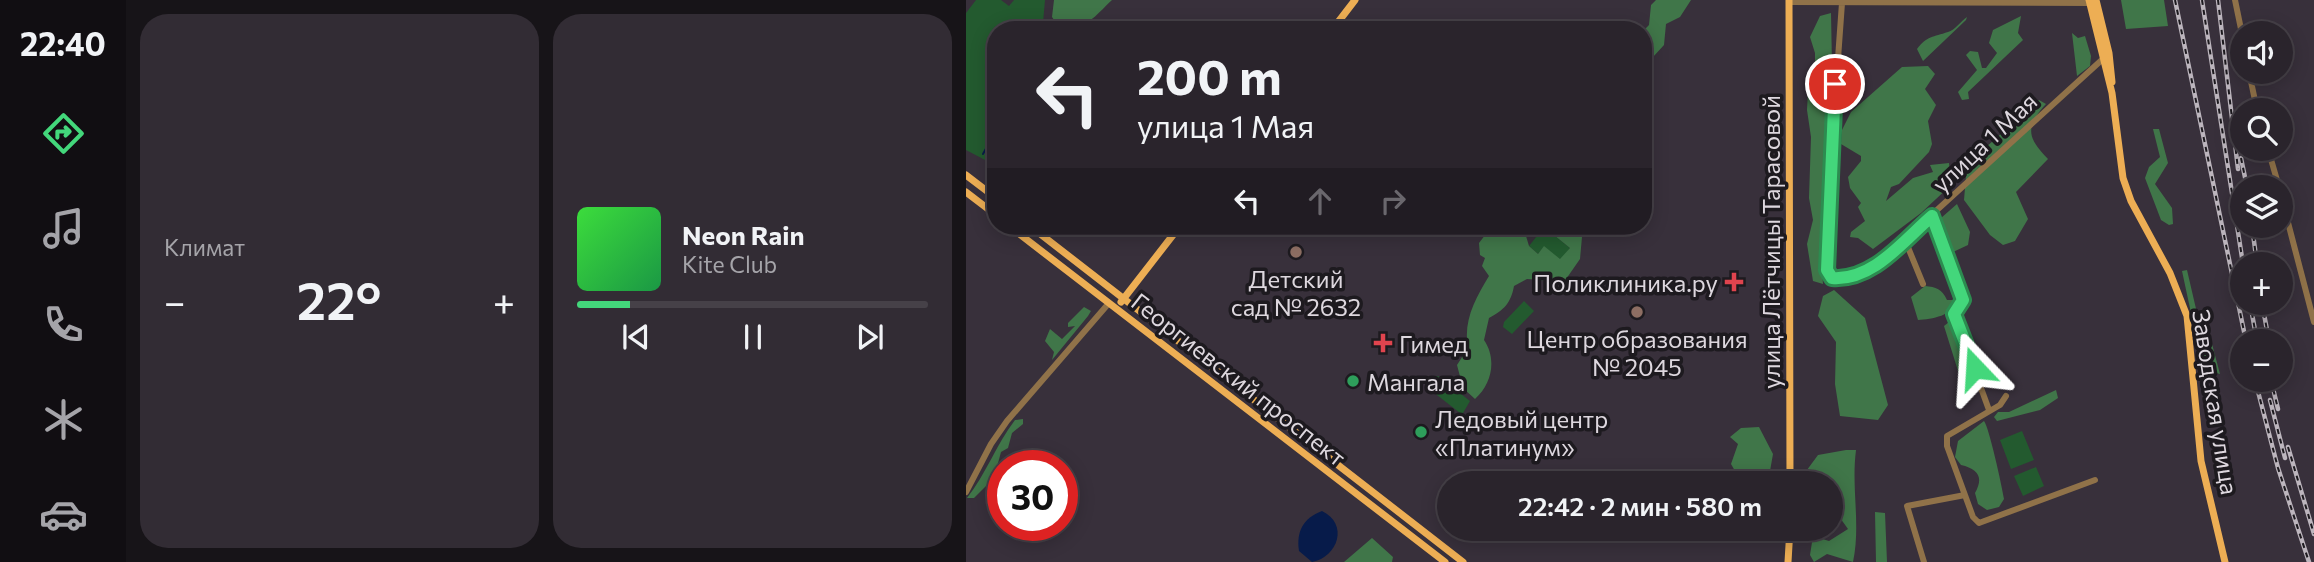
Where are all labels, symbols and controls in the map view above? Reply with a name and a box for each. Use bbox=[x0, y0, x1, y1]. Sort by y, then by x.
map controls bbox=[2230, 21, 2293, 392]
button: sound bbox=[2230, 21, 2293, 84]
text: 22:40 bbox=[20, 23, 106, 63]
text: 200 m bbox=[1137, 45, 1282, 105]
icon: left bbox=[1022, 49, 1113, 140]
pin bbox=[1805, 54, 1865, 114]
icon: arrive bbox=[1816, 65, 1854, 103]
street label: улица 1 Мая bbox=[1926, 86, 2042, 198]
street label: улица Лётчицы Тарасовой bbox=[1756, 95, 1785, 389]
button: search bbox=[2230, 98, 2293, 161]
text: улица 1 Мая bbox=[1137, 105, 1314, 145]
icon: directions bbox=[39, 109, 88, 158]
button: layers bbox=[2230, 175, 2293, 238]
icon: left bbox=[1228, 182, 1266, 220]
icon: ahead bbox=[1301, 182, 1339, 220]
icon: right bbox=[1374, 182, 1412, 220]
icon: music bbox=[39, 204, 88, 253]
text: Neon Rain bbox=[682, 219, 805, 250]
text: Климат bbox=[164, 233, 245, 261]
marker: Детский сад № 2632 bbox=[1288, 244, 1304, 260]
text: Kite Club bbox=[682, 250, 777, 278]
button: + bbox=[2230, 252, 2293, 315]
place label: Детский сад № 2632 bbox=[1231, 264, 1361, 321]
text: 22° bbox=[297, 267, 381, 331]
place label: Поликлиника.ру bbox=[1533, 268, 1718, 297]
marker: Поликлиника.ру bbox=[1724, 272, 1744, 292]
text: − bbox=[164, 277, 186, 324]
text: + bbox=[493, 277, 515, 324]
street label: Георгиевский проспект bbox=[1126, 286, 1352, 472]
icon: phone bbox=[39, 300, 88, 349]
marker: Центр образования № 2045 bbox=[1629, 304, 1645, 320]
street label: Заводская улица bbox=[2187, 307, 2245, 497]
icon: previous bbox=[617, 318, 655, 356]
icon: pause bbox=[734, 318, 772, 356]
icon: next bbox=[851, 318, 889, 356]
place label: Центр образования № 2045 bbox=[1526, 324, 1748, 381]
place label: Гимед bbox=[1399, 329, 1468, 358]
button: − bbox=[2230, 329, 2293, 392]
position arrow bbox=[1938, 331, 2012, 405]
marker: Гимед bbox=[1373, 333, 1393, 353]
place label: Мангала bbox=[1367, 367, 1465, 396]
marker: Мангала bbox=[1345, 373, 1361, 389]
icon: climate bbox=[39, 395, 88, 444]
place label: Ледовый центр «Платинум» bbox=[1435, 404, 1608, 461]
marker: Ледовый центр «Платинум» bbox=[1413, 424, 1429, 440]
speed limit sign: 30 bbox=[987, 450, 1078, 541]
icon: car bbox=[39, 490, 88, 539]
text: 22:42 · 2 мин · 580 m bbox=[1518, 490, 1762, 521]

